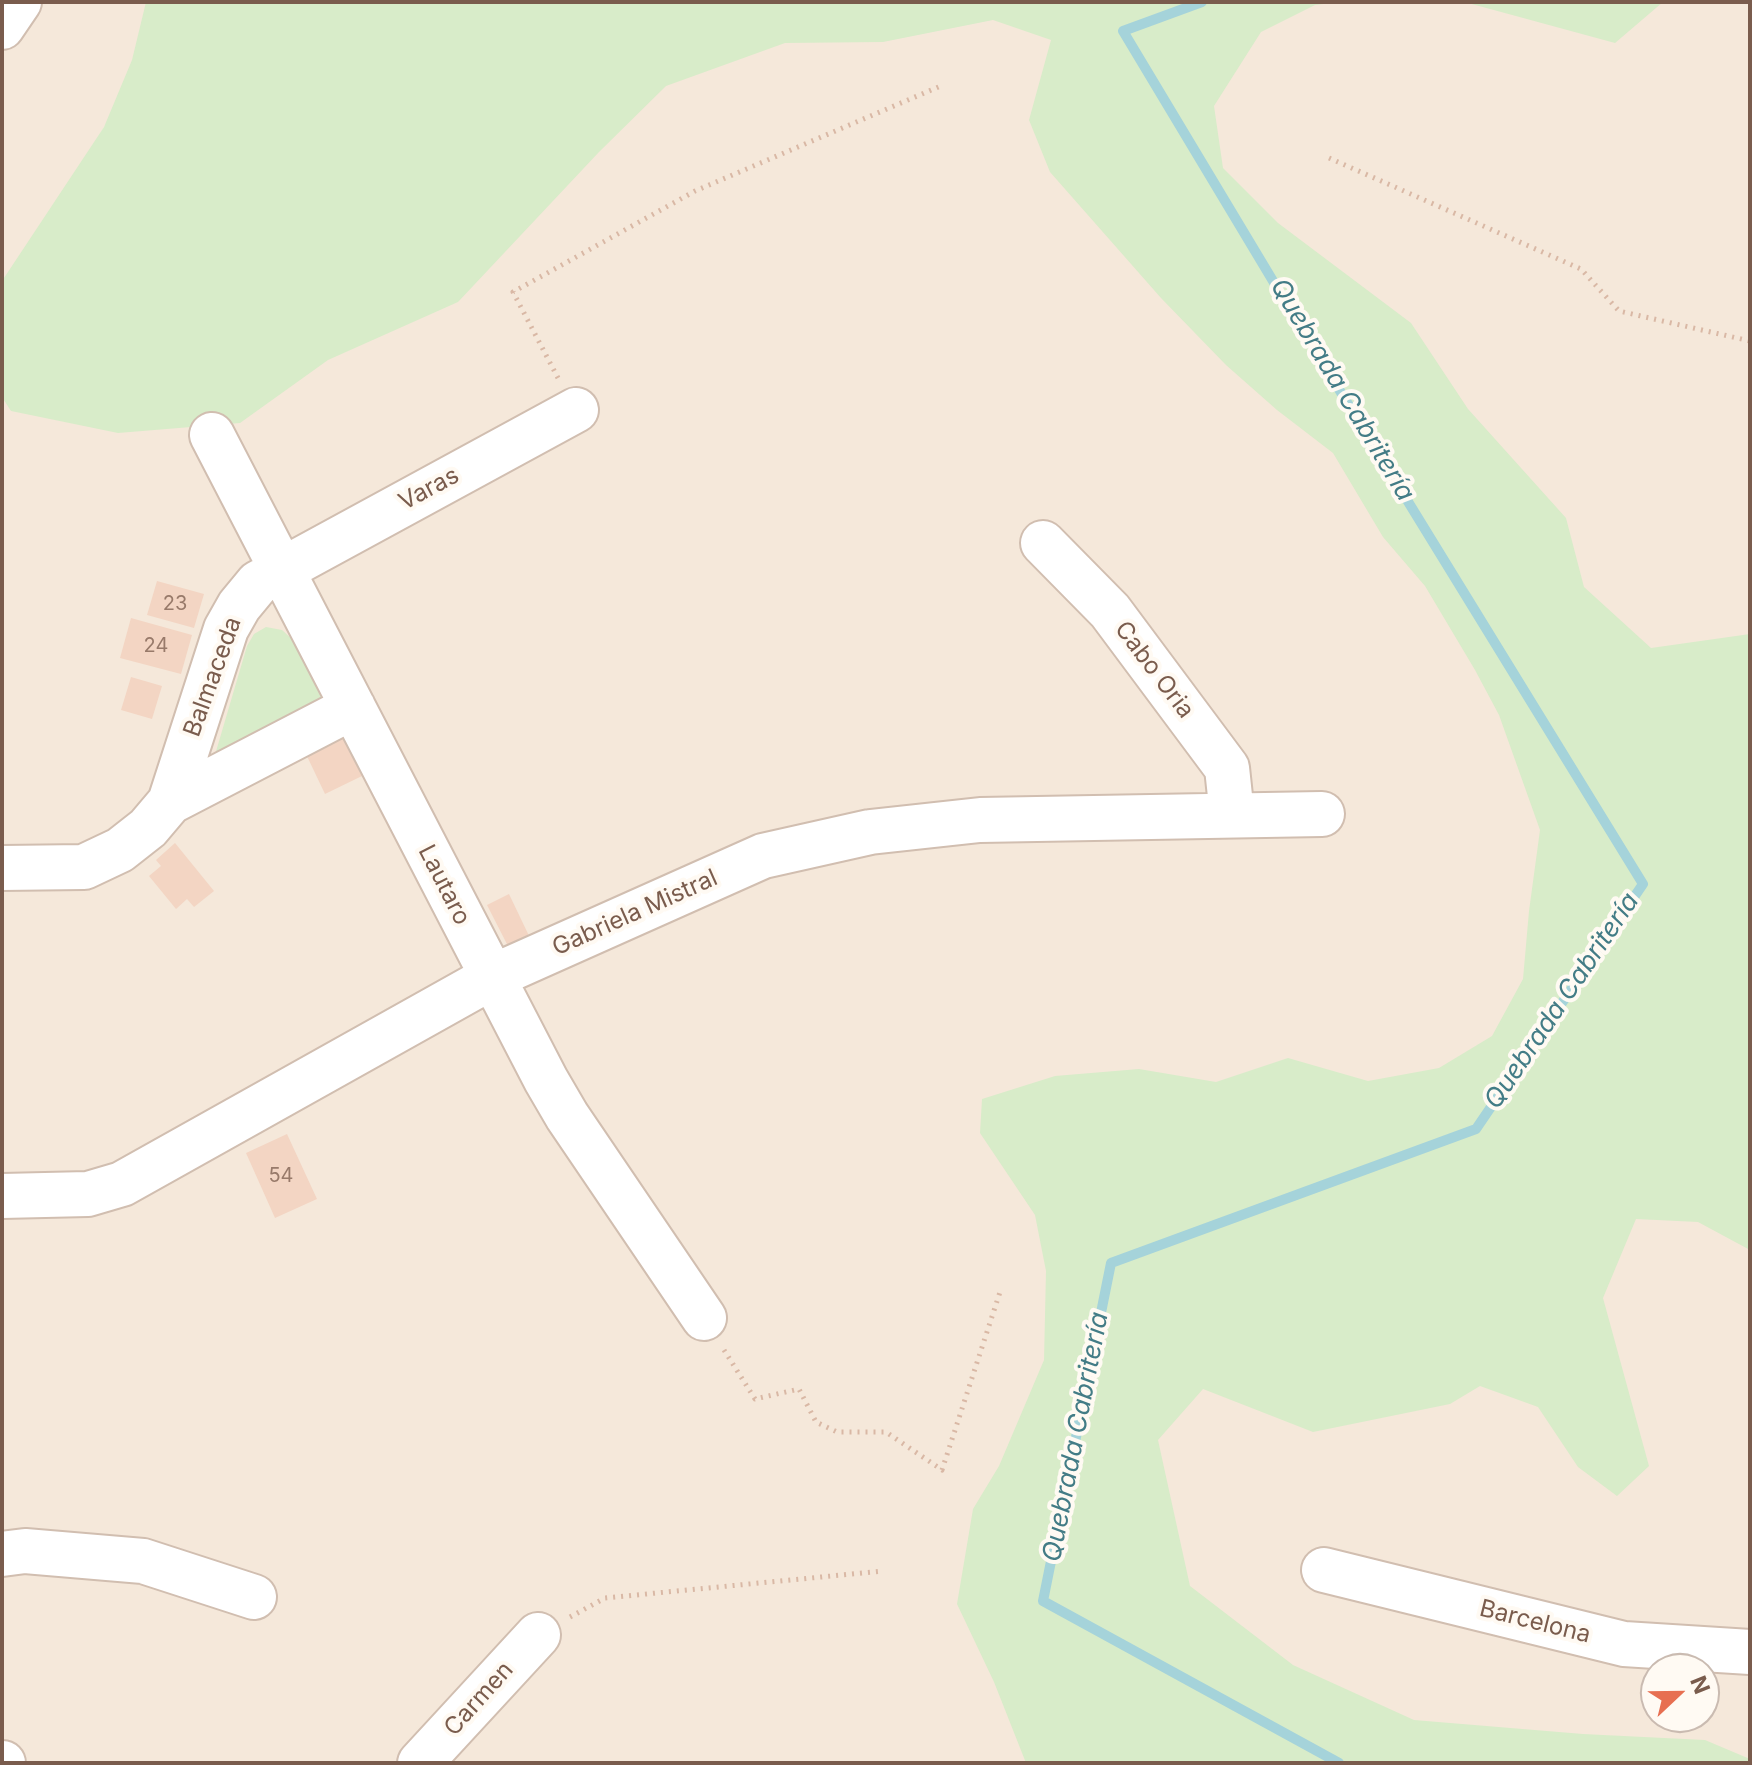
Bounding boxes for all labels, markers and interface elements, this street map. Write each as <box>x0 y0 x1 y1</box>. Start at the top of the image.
water label: Quebrada Cabritería <box>1263 273 1421 507</box>
street label: Varas <box>394 461 464 517</box>
house number: 23 <box>163 592 187 616</box>
street label: Balmaceda <box>178 613 248 741</box>
street label: Cabo Oria <box>1108 616 1200 724</box>
house number: 24 <box>144 634 168 658</box>
street label: Lautaro <box>412 840 476 930</box>
street label: Gabriela Mistral <box>548 864 722 962</box>
water label: Quebrada Cabritería <box>1478 887 1646 1115</box>
house number: 54 <box>268 1164 294 1188</box>
water label: Quebrada Cabritería <box>1036 1309 1116 1565</box>
street label: Barcelona <box>1477 1594 1593 1650</box>
north arrow <box>1640 1653 1720 1733</box>
street label: Carmen <box>438 1656 520 1742</box>
text: N <box>1685 1672 1716 1697</box>

